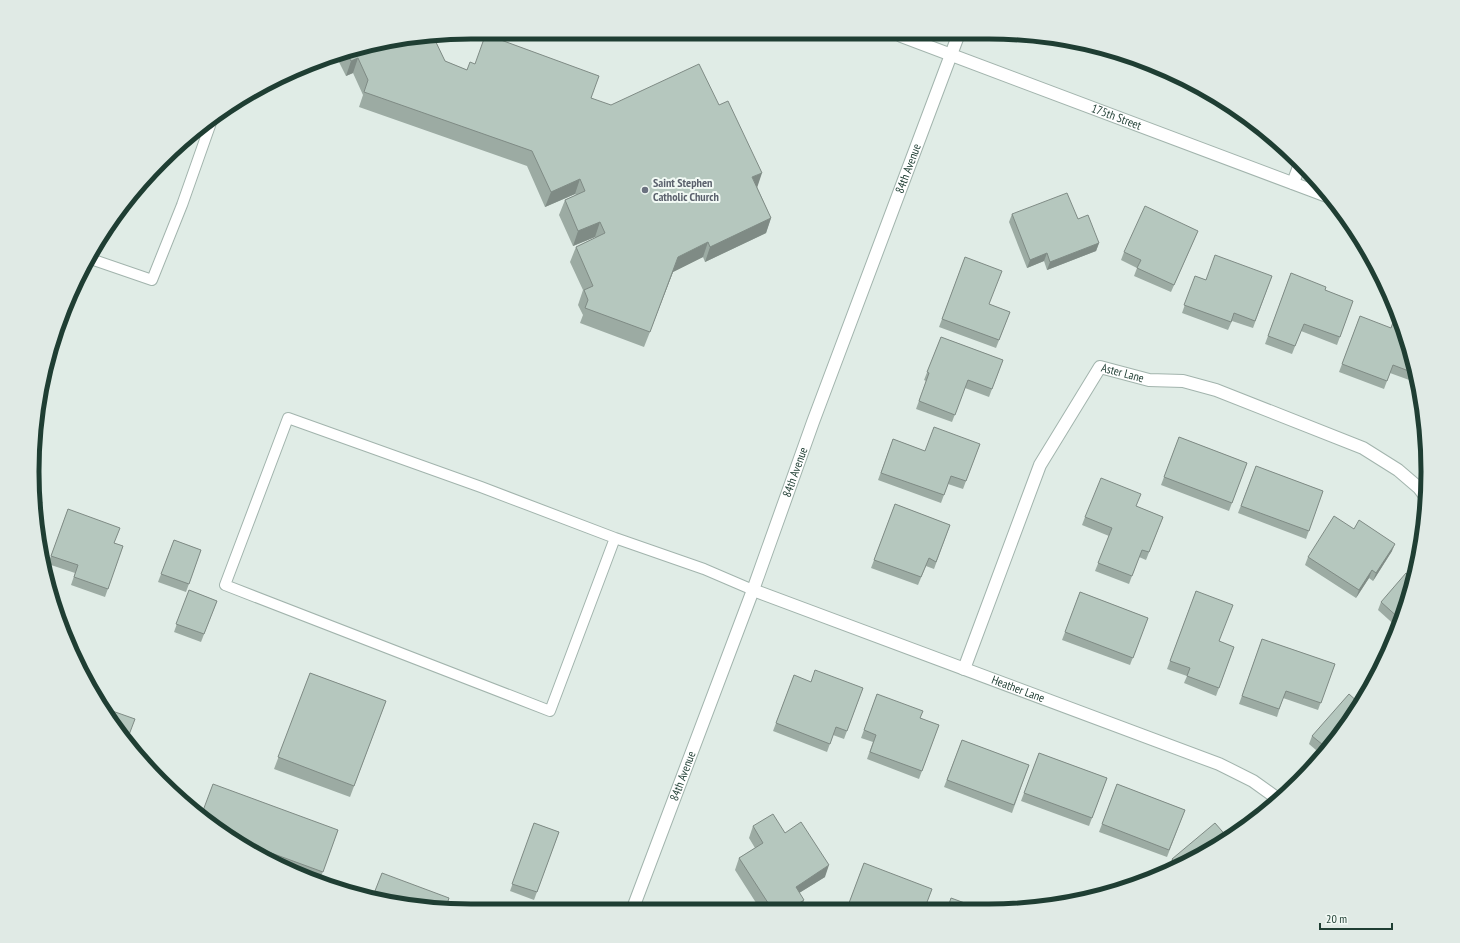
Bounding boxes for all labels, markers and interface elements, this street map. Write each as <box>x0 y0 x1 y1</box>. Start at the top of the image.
street label: 175th Street <box>1089 100 1144 133</box>
street label: 84th Avenue <box>892 141 924 195</box>
place label: Saint Stephen Catholic Church <box>653 175 719 204</box>
marker: Saint Stephen Catholic Church <box>640 185 650 195</box>
street label: Aster Lane <box>1100 360 1146 385</box>
street label: 84th Avenue <box>779 445 810 499</box>
street label: Heather Lane <box>990 672 1047 705</box>
street label: 84th Avenue <box>666 749 699 803</box>
scale bar <box>1320 905 1392 931</box>
text: 20 m <box>1326 911 1347 926</box>

